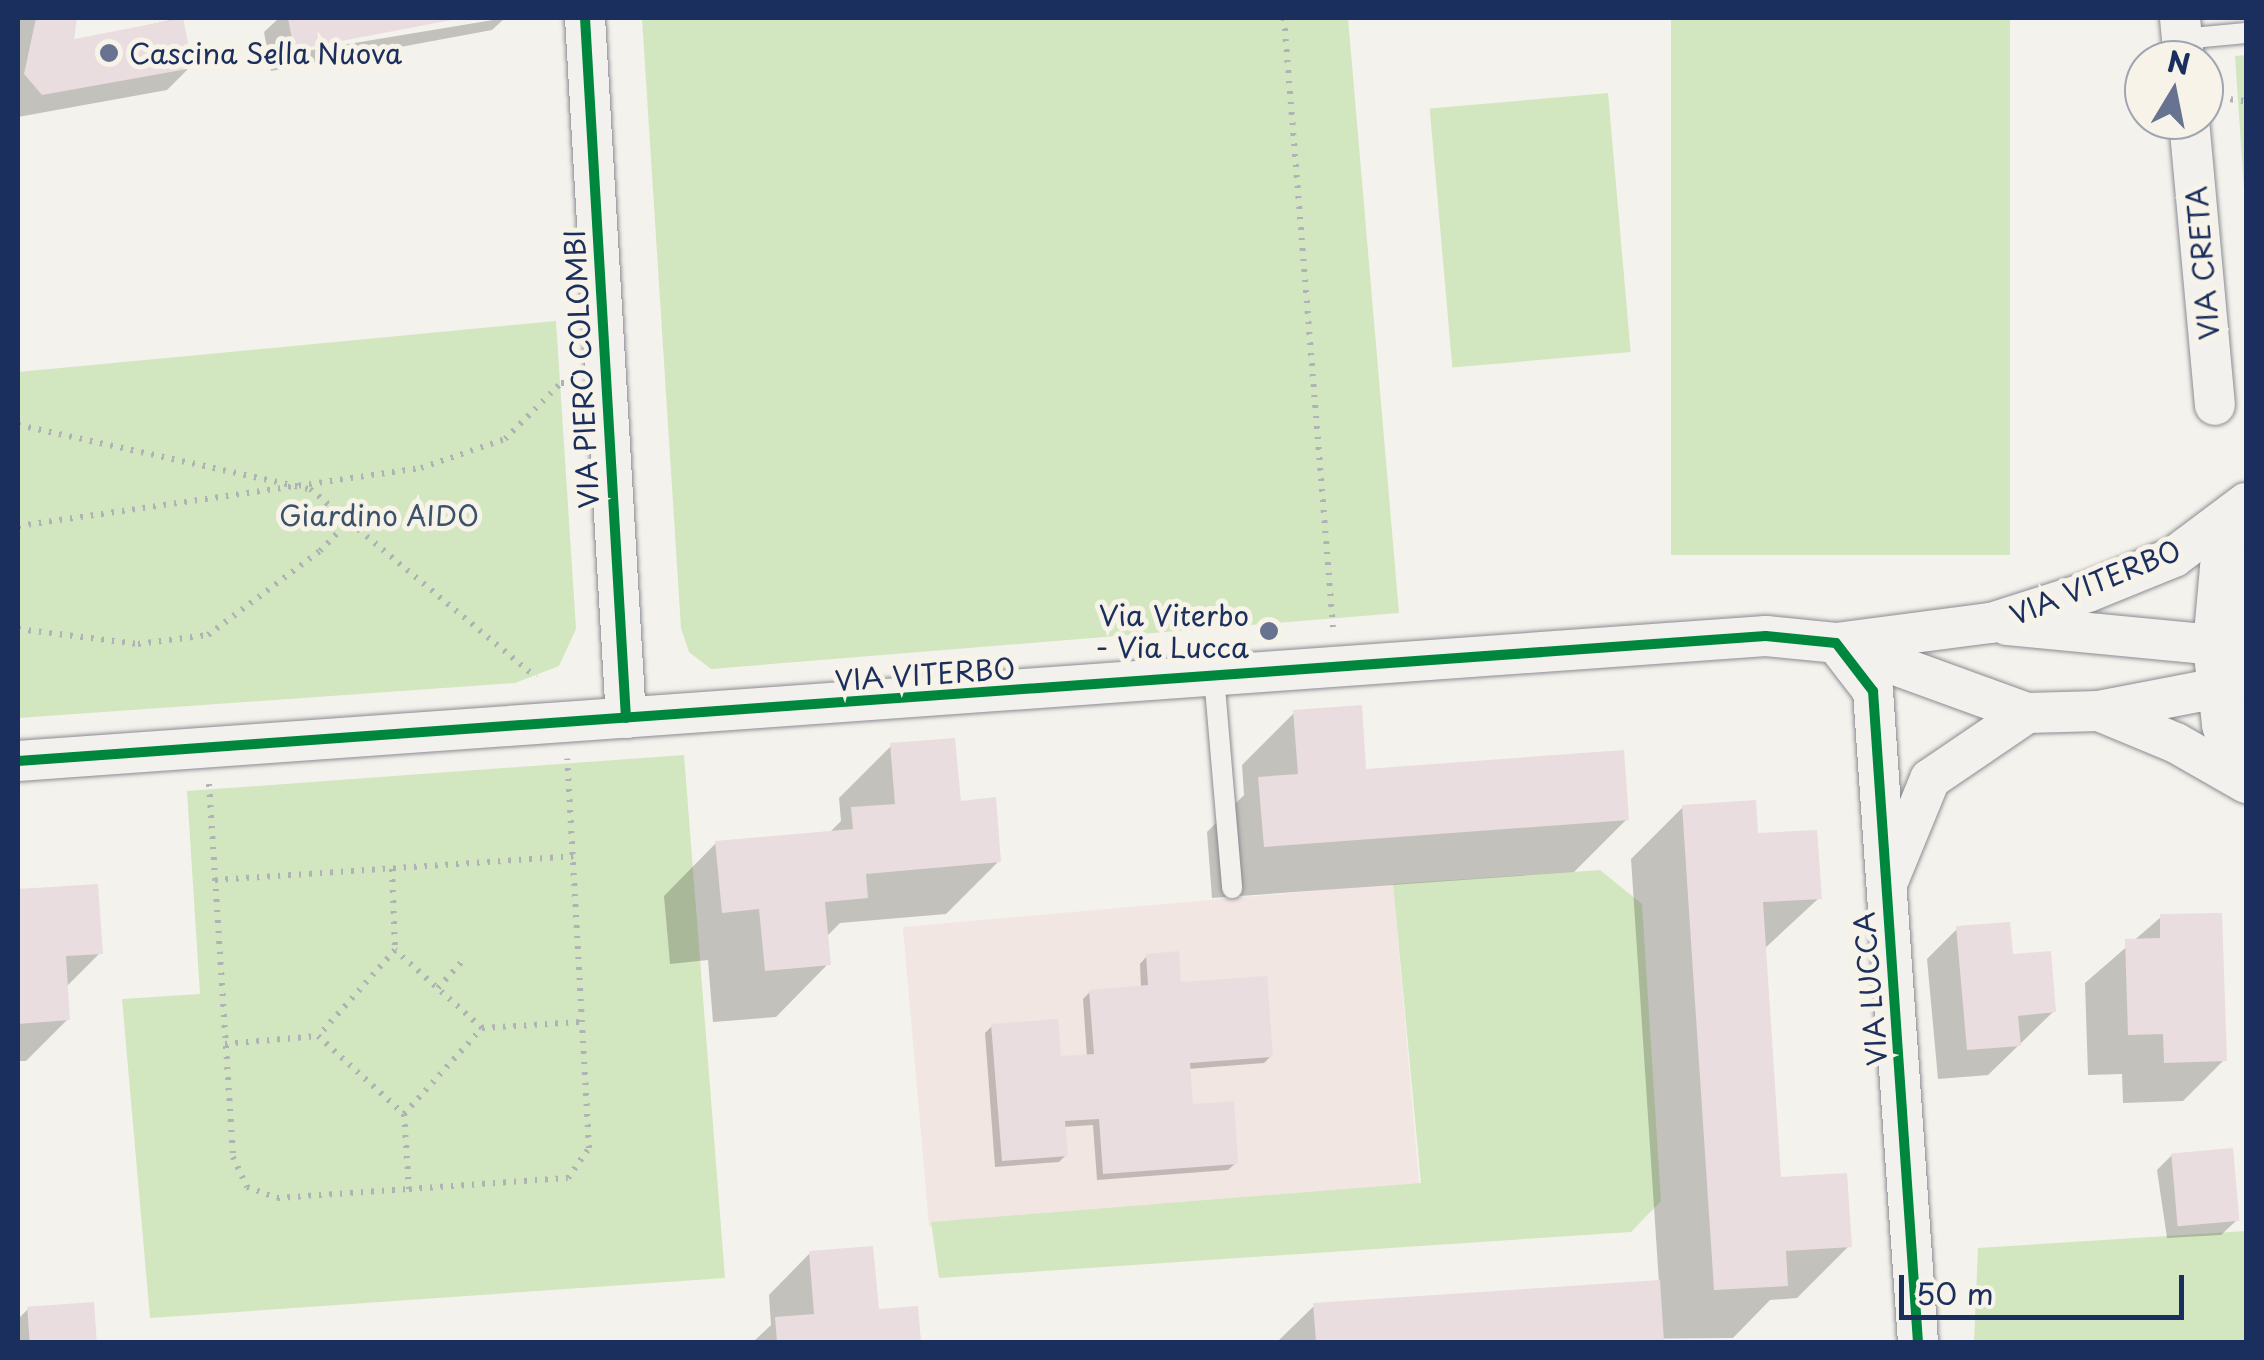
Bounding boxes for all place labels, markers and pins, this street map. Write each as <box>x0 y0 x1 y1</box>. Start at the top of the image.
place label: Cascina Sella Nuova <box>129 36 406 70</box>
marker: Cascina Sella Nuova <box>98 42 120 64</box>
place label: Via Viterbo - Via Lucca <box>1094 598 1249 664</box>
marker: Via Viterbo - Via Lucca <box>1258 620 1280 642</box>

